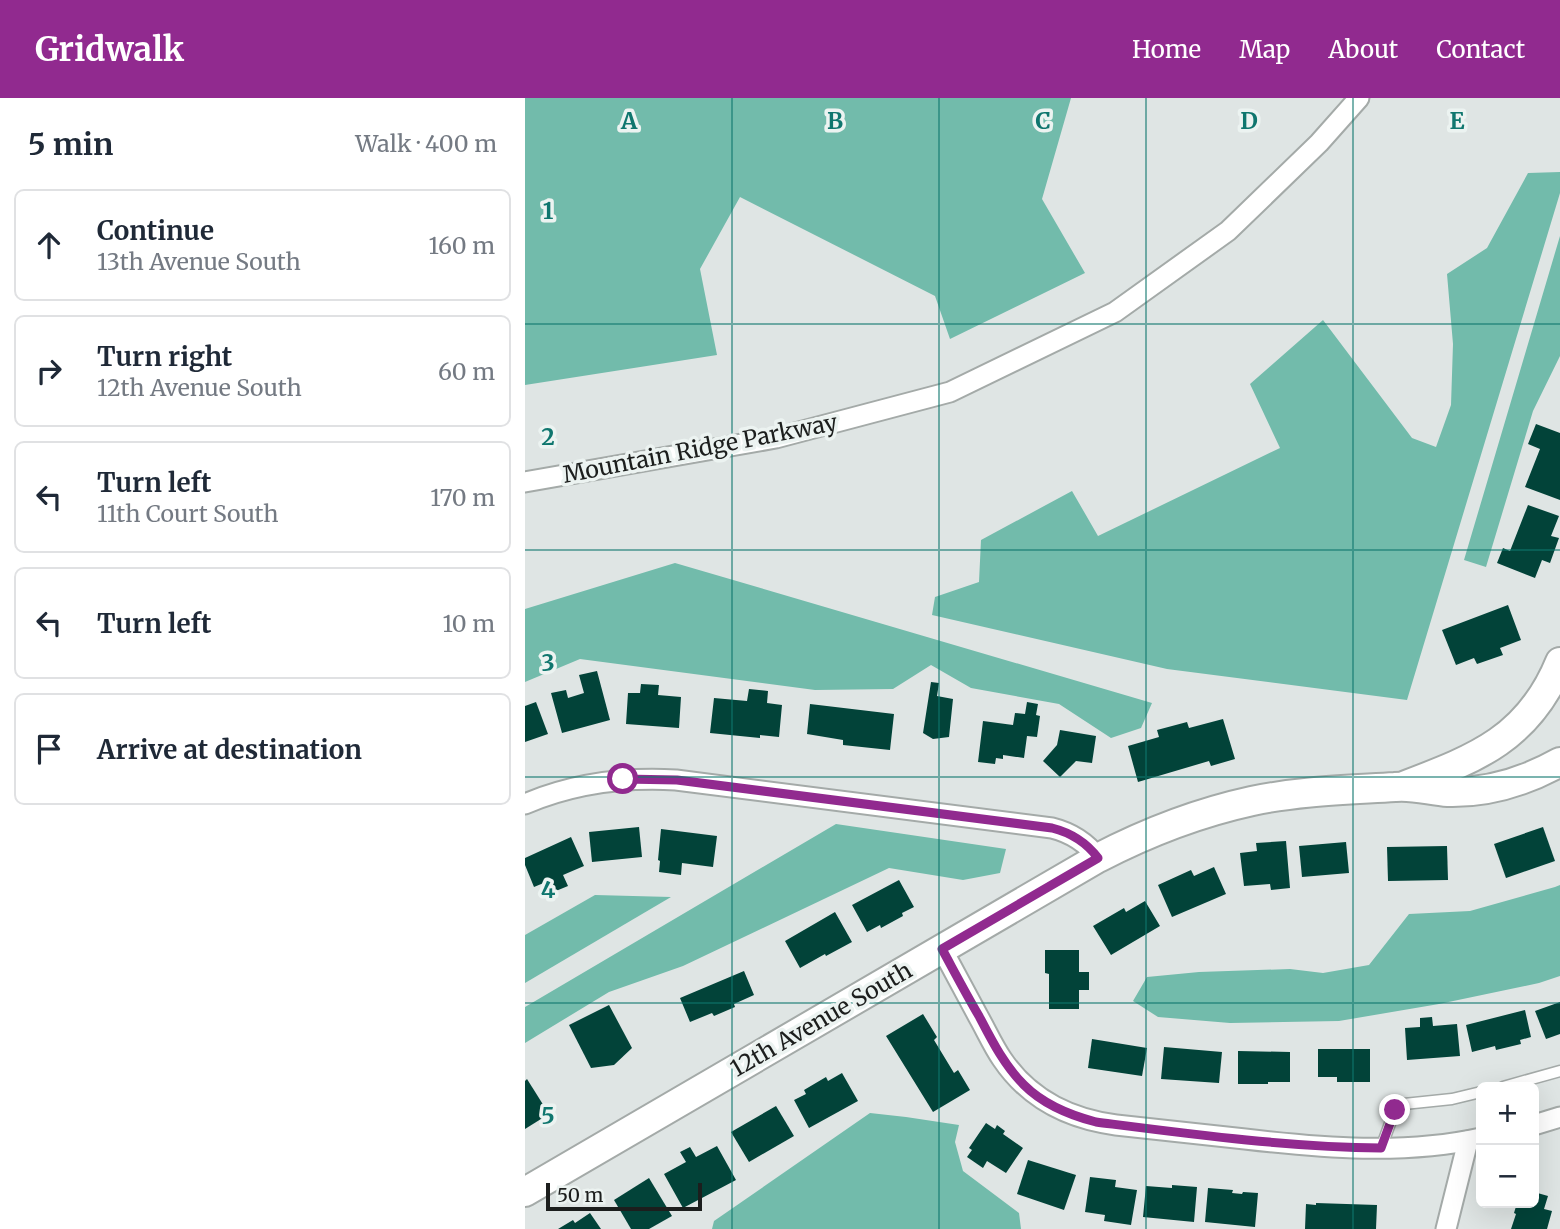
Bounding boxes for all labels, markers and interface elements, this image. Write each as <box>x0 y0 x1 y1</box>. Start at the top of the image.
text: Gridwalk <box>35 29 184 70</box>
text: Home <box>1132 34 1201 65</box>
text: Map <box>1239 34 1290 65</box>
text: About <box>1328 34 1398 65</box>
text: Contact <box>1436 34 1525 65</box>
text: A <box>620 106 638 135</box>
text: B <box>827 106 843 135</box>
text: C <box>1035 106 1051 135</box>
text: D <box>1240 106 1258 135</box>
text: E <box>1449 106 1465 135</box>
text: 5 min <box>28 125 113 163</box>
text: Walk · 400 m <box>355 129 497 158</box>
text: 1 <box>543 196 554 225</box>
text: Continue <box>97 214 214 247</box>
icon: ahead <box>30 226 68 264</box>
text: 160 m <box>429 231 495 260</box>
text: 13th Avenue South <box>97 247 301 276</box>
text: Turn right <box>97 340 232 373</box>
icon: right <box>30 352 68 390</box>
text: 60 m <box>438 357 495 386</box>
text: 12th Avenue South <box>97 373 302 402</box>
street label: Mountain Ridge Parkway <box>560 407 840 489</box>
text: 2 <box>541 422 555 451</box>
text: Turn left <box>97 466 211 499</box>
icon: left <box>30 478 68 516</box>
text: 170 m <box>430 483 495 512</box>
text: 11th Court South <box>97 499 279 528</box>
icon: left <box>30 604 68 642</box>
text: Turn left <box>97 607 211 640</box>
text: 10 m <box>442 609 495 638</box>
text: 3 <box>541 648 555 677</box>
icon: arrive <box>30 730 68 768</box>
text: Arrive at destination <box>97 733 362 766</box>
route start <box>607 763 638 794</box>
text: 4 <box>541 875 556 904</box>
street label: 12th Avenue South <box>725 955 917 1083</box>
map controls <box>1476 1082 1539 1208</box>
button: + <box>1476 1082 1539 1145</box>
route end <box>1379 1094 1410 1125</box>
text: 5 <box>541 1101 555 1130</box>
button: − <box>1476 1145 1539 1208</box>
scale bar <box>546 1180 702 1212</box>
text: 50 m <box>557 1183 603 1207</box>

